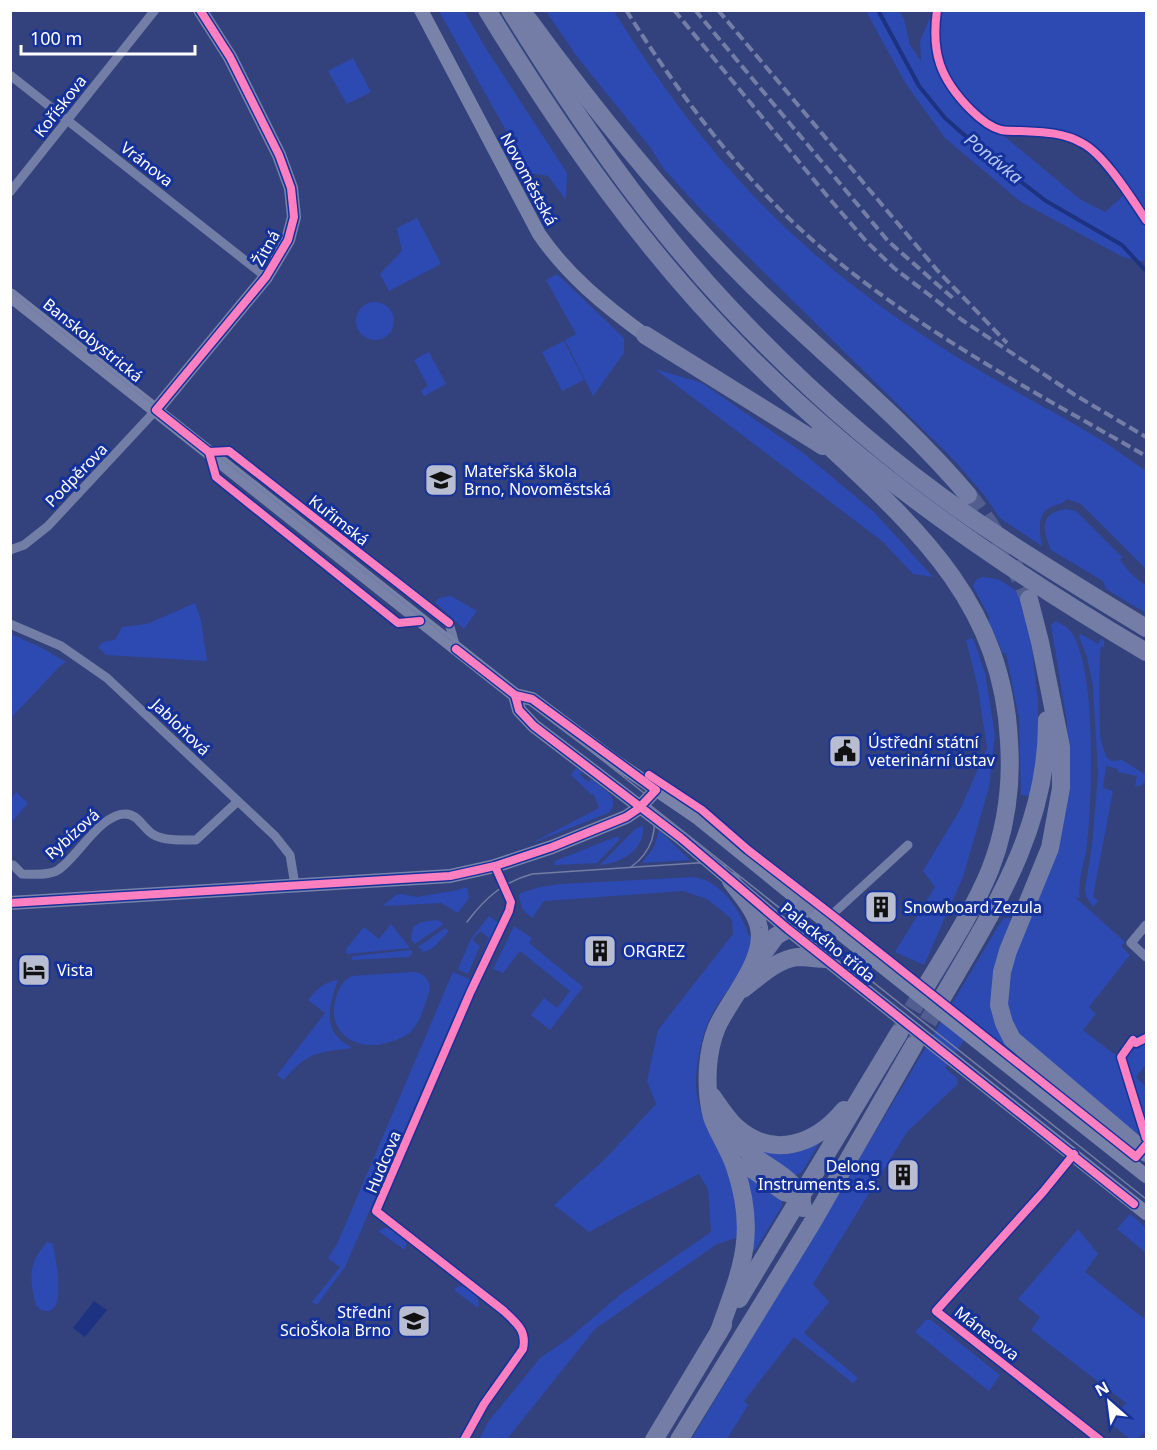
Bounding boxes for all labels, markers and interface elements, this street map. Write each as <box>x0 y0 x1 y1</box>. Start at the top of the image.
scale bar <box>21 18 195 56</box>
text: 100 m <box>30 26 82 50</box>
street label: Kořískova <box>29 70 91 142</box>
water label: Ponávka <box>960 127 1028 189</box>
street label: Novoměstská <box>495 129 563 229</box>
street label: Vránova <box>116 137 178 191</box>
street label: Žitná <box>247 226 285 270</box>
street label: Banskobystrická <box>39 293 147 387</box>
street label: Podpěrova <box>40 438 112 512</box>
place label: Mateřská škola Brno, Novoměstská <box>464 460 611 500</box>
school or university icon: Mateřská škola Brno, Novoměstská <box>423 462 459 498</box>
street label: Kuřimská <box>304 490 374 550</box>
street label: Jabloňová <box>146 692 215 760</box>
place label: Ústřední státní veterinární ústav <box>868 731 996 771</box>
public building icon: Ústřední státní veterinární ústav <box>827 733 863 769</box>
street label: Rybízová <box>40 804 104 864</box>
building icon: Snowboard Zezula <box>863 889 899 925</box>
place label: Snowboard Zezula <box>904 896 1042 918</box>
street label: Palackého třída <box>776 897 880 987</box>
building icon: ORGREZ <box>582 933 618 969</box>
place label: ORGREZ <box>623 940 685 962</box>
hotel icon: Vista <box>16 952 52 988</box>
place label: Vista <box>57 959 93 981</box>
street label: Hudcova <box>360 1127 406 1197</box>
place label: Delong Instruments a.s. <box>758 1155 880 1195</box>
building icon: Delong Instruments a.s. <box>885 1157 921 1193</box>
place label: Střední ScioŠkola Brno <box>280 1301 392 1341</box>
street label: Mánesova <box>950 1301 1024 1365</box>
school or university icon: Střední ScioŠkola Brno <box>396 1303 432 1339</box>
north arrow <box>1079 1372 1139 1432</box>
text: N <box>1091 1376 1113 1402</box>

